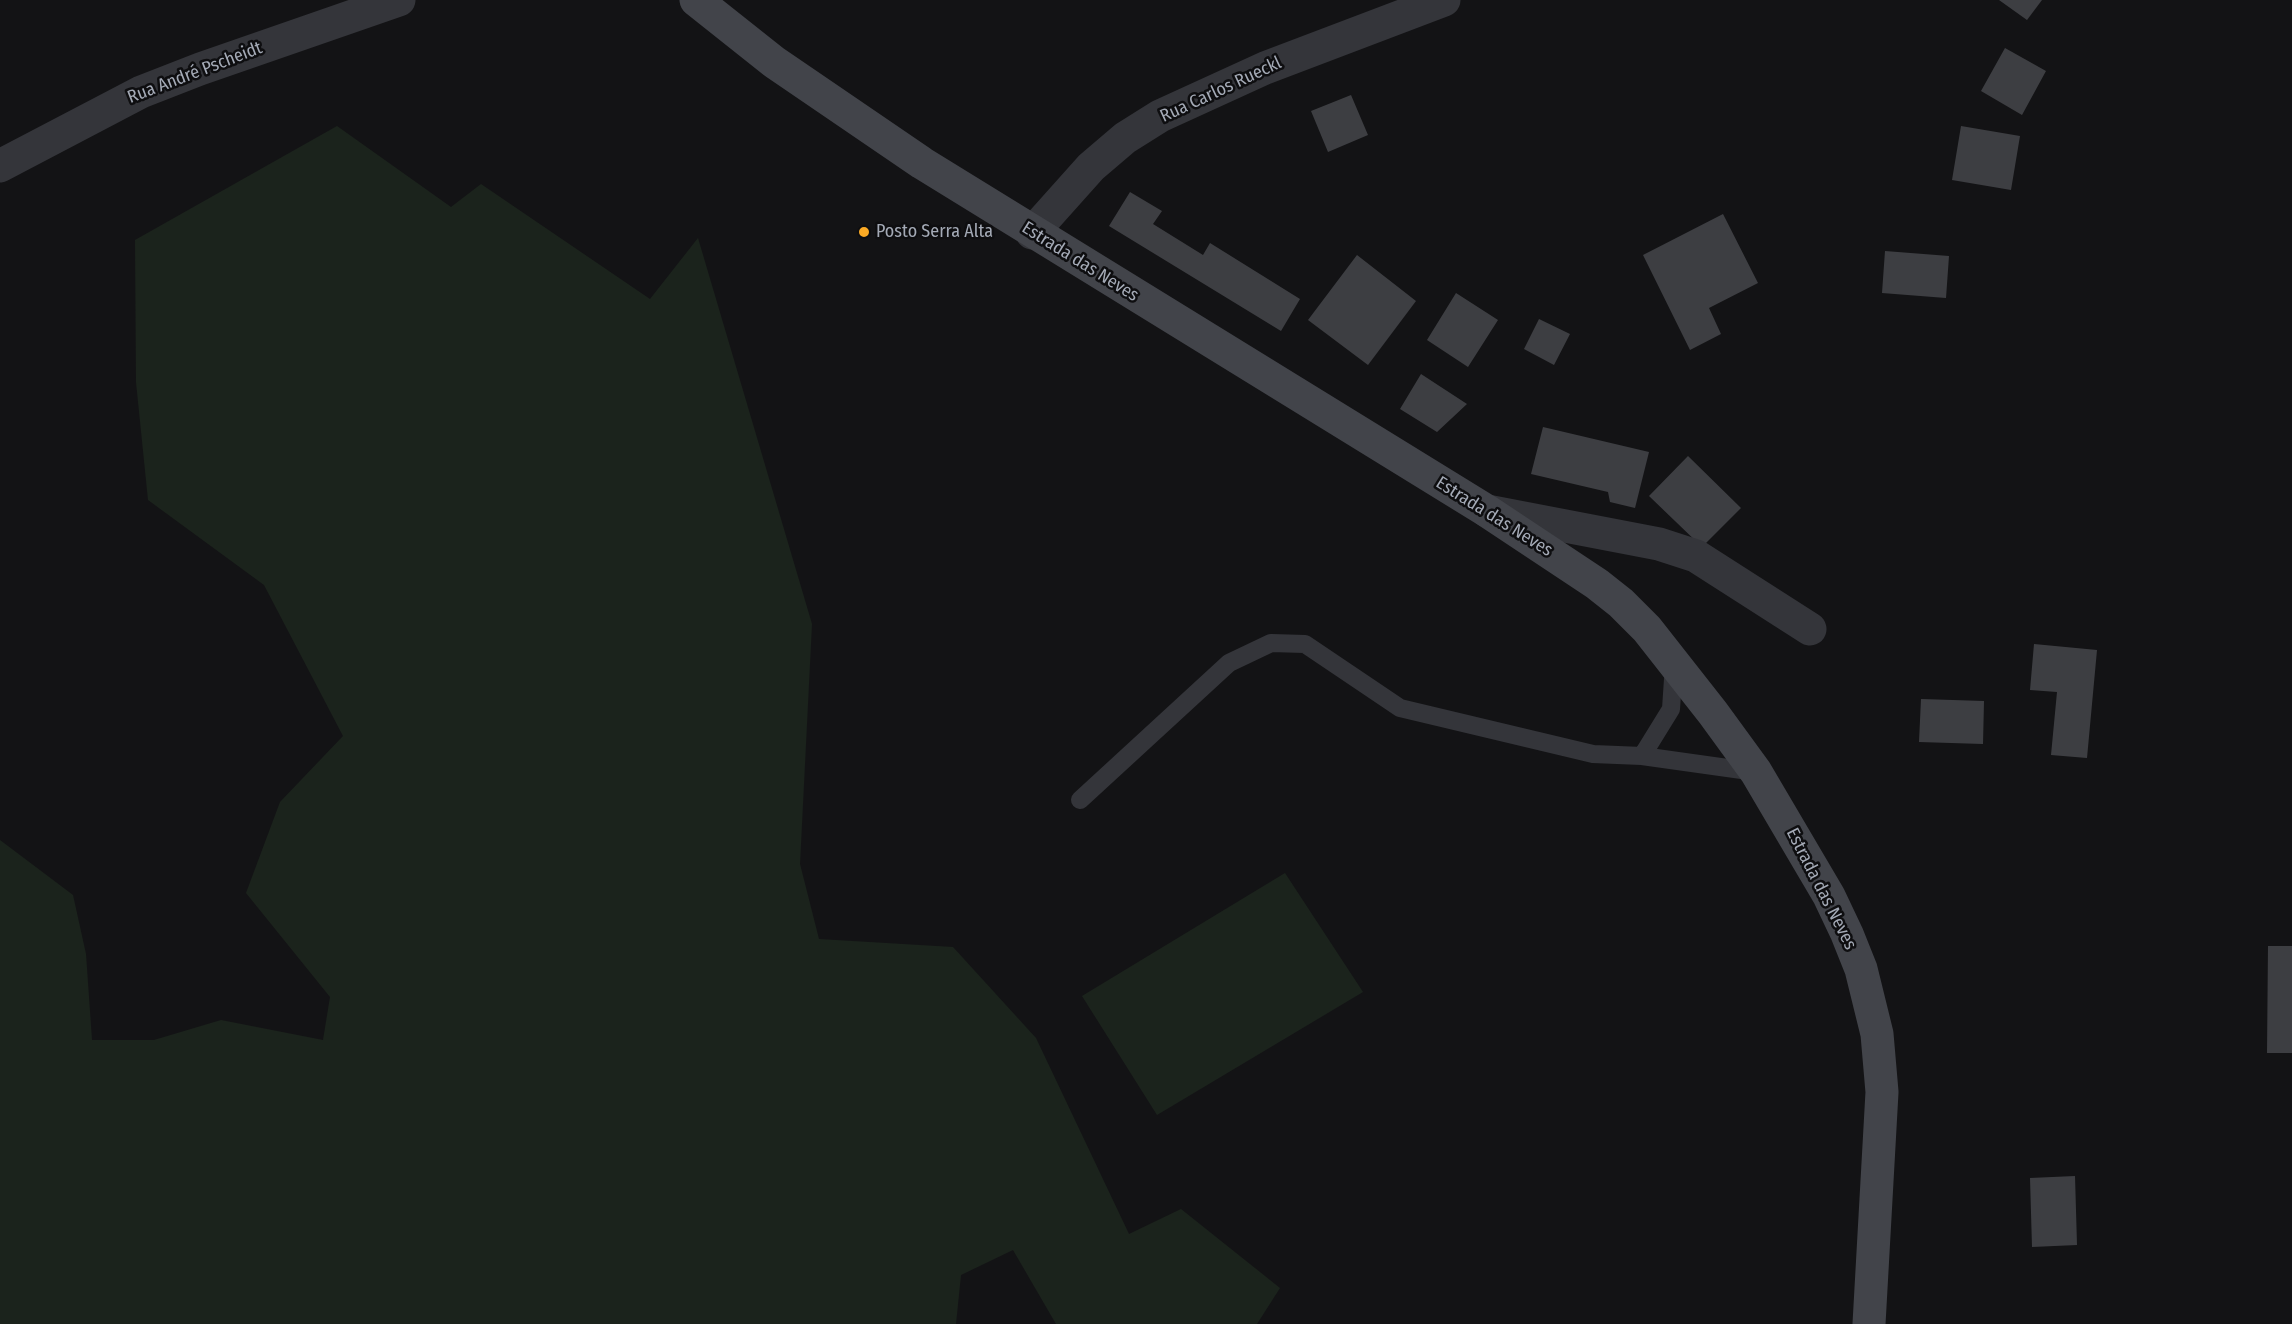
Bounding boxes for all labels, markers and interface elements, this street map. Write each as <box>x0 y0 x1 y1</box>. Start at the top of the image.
street label: Rua André Pscheidt <box>125 37 265 109</box>
street label: Rua Carlos Rueckl <box>1157 52 1285 128</box>
street label: Estrada das Neves <box>1018 217 1142 307</box>
place label: Posto Serra Alta <box>876 221 993 243</box>
marker: Posto Serra Alta <box>857 225 871 239</box>
street label: Estrada das Neves <box>1432 472 1556 562</box>
street label: Estrada das Neves <box>1781 825 1861 953</box>

